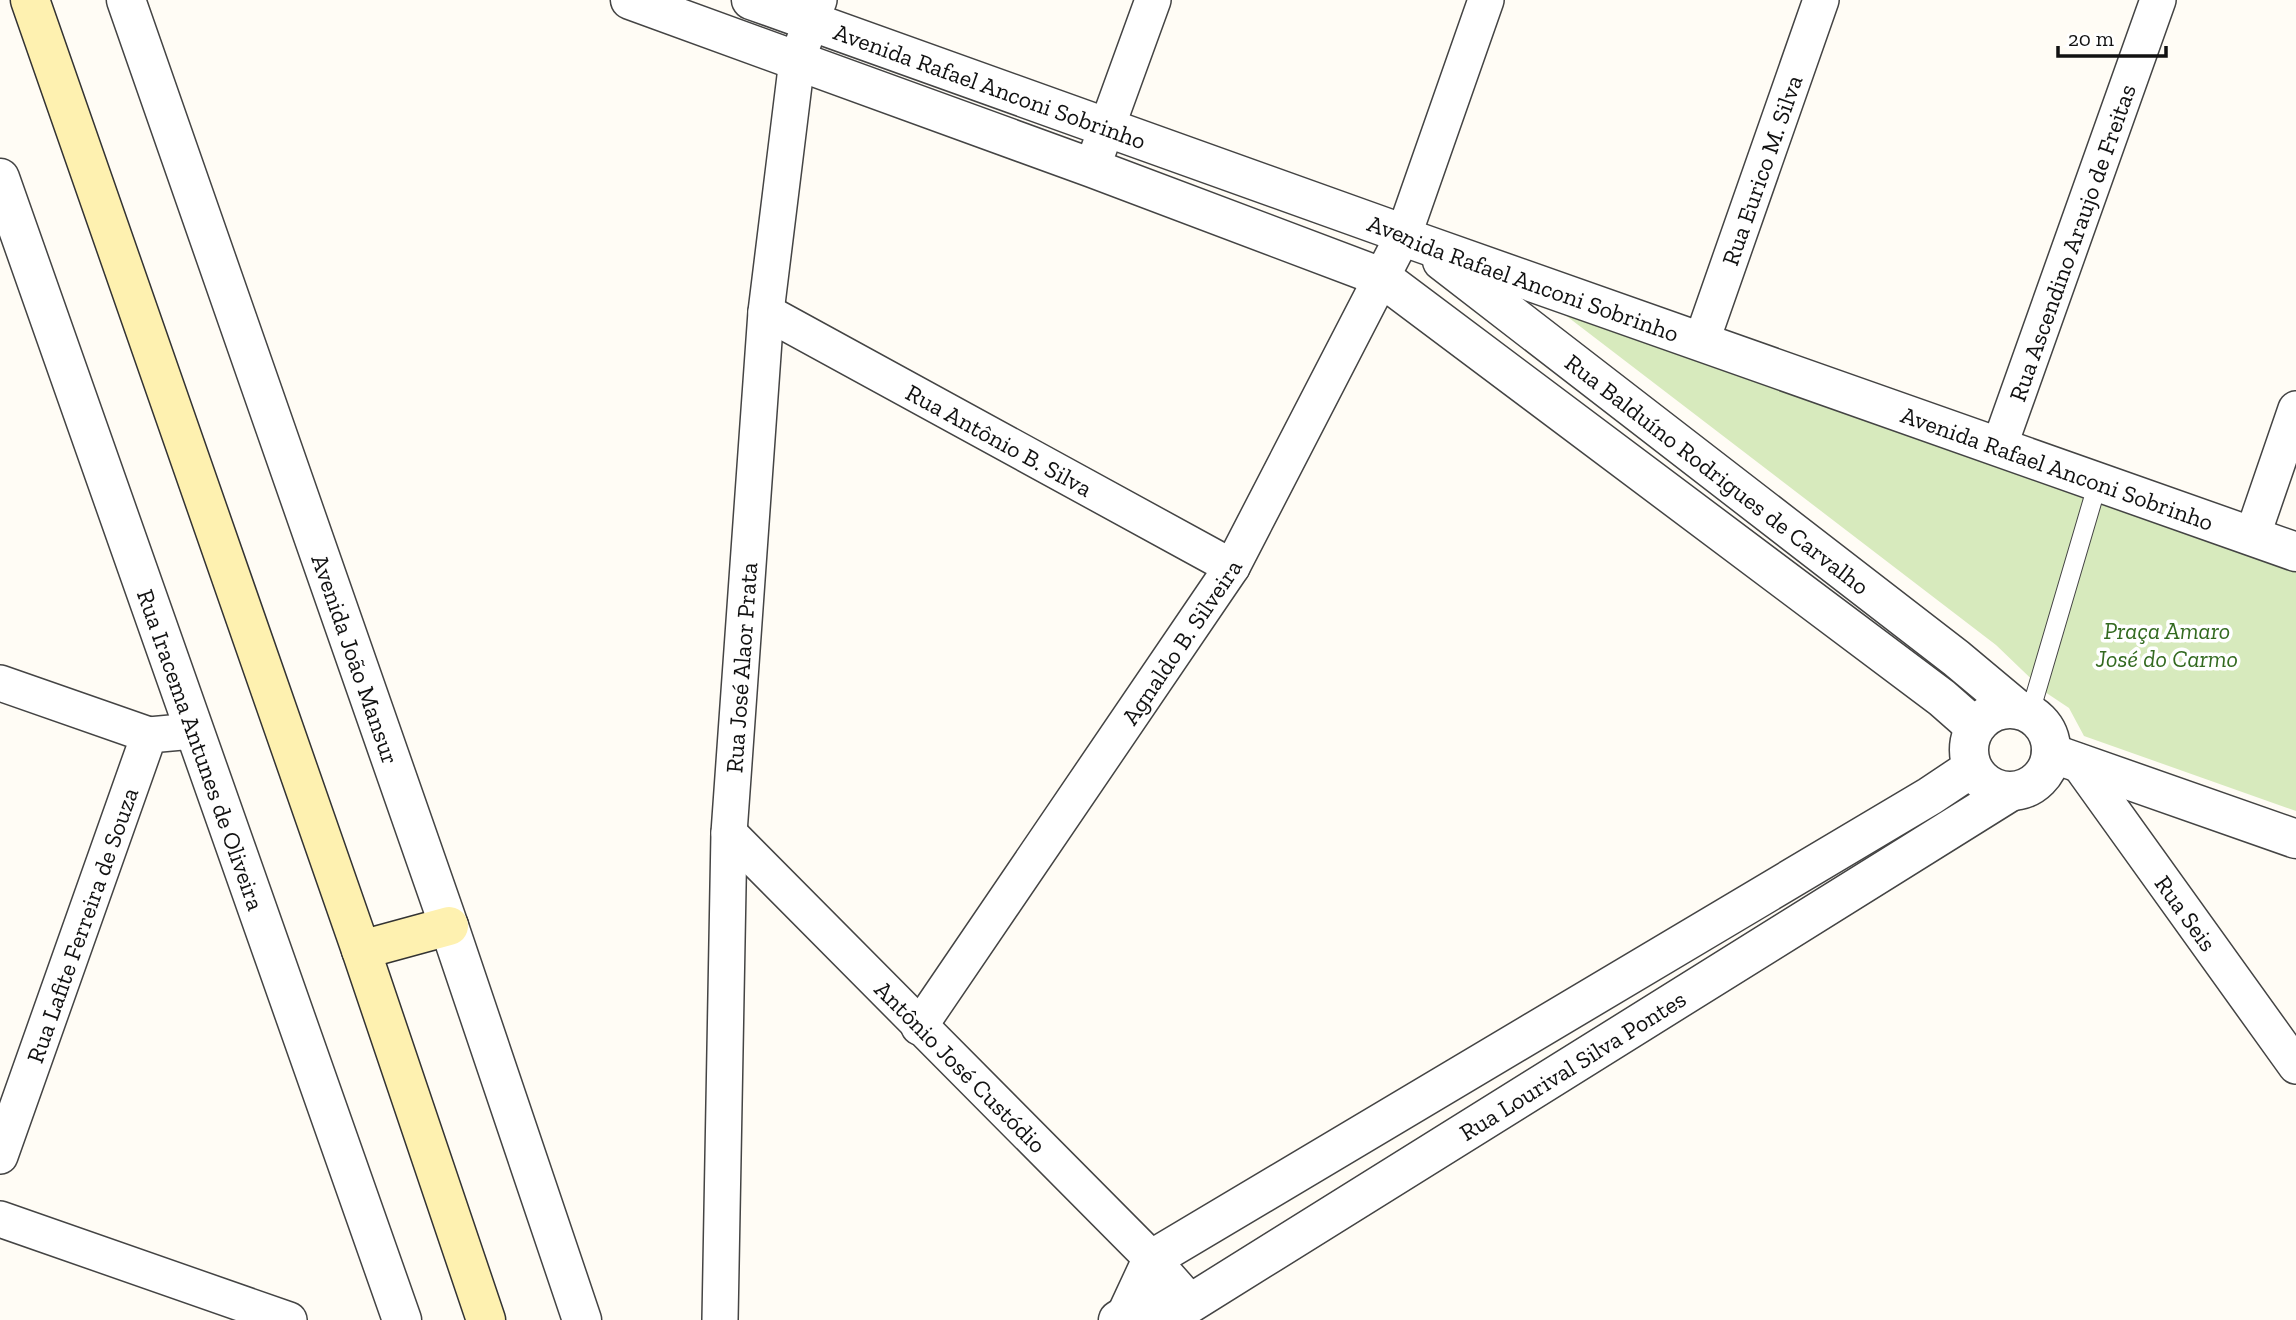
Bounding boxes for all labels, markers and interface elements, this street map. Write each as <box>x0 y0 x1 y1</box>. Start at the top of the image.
scale bar <box>2058 14 2166 58</box>
street label: Avenida Rafael Anconi Sobrinho <box>830 16 1150 155</box>
text: 20 m <box>2068 26 2114 51</box>
street label: Rua Eurico M. Silva <box>1715 71 1808 269</box>
street label: Rua Ascendino Araujo de Freitas <box>2002 80 2141 405</box>
street label: Avenida Rafael Anconi Sobrinho <box>1364 208 1683 348</box>
street label: Rua Balduíno Rodrigues de Carvalho <box>1560 347 1875 600</box>
street label: Rua Antônio B. Silva <box>901 377 1098 502</box>
street label: Avenida Rafael Anconi Sobrinho <box>1897 399 2218 536</box>
street label: Avenida João Mansur <box>306 550 406 768</box>
street label: Agnaldo B. Silveira <box>1115 554 1248 730</box>
street label: Rua José Alaor Prata <box>719 561 763 774</box>
street label: Rua Iracema Antunes de Oliveira <box>131 585 271 914</box>
park label: Praça Amaro José do Carmo <box>2095 616 2238 673</box>
street label: Rua Lafite Ferreira de Souza <box>20 783 144 1067</box>
street label: Rua Seis <box>2149 869 2223 957</box>
street label: Antônio José Custódio <box>869 974 1053 1159</box>
street label: Rua Lourival Silva Pontes <box>1454 984 1691 1147</box>

